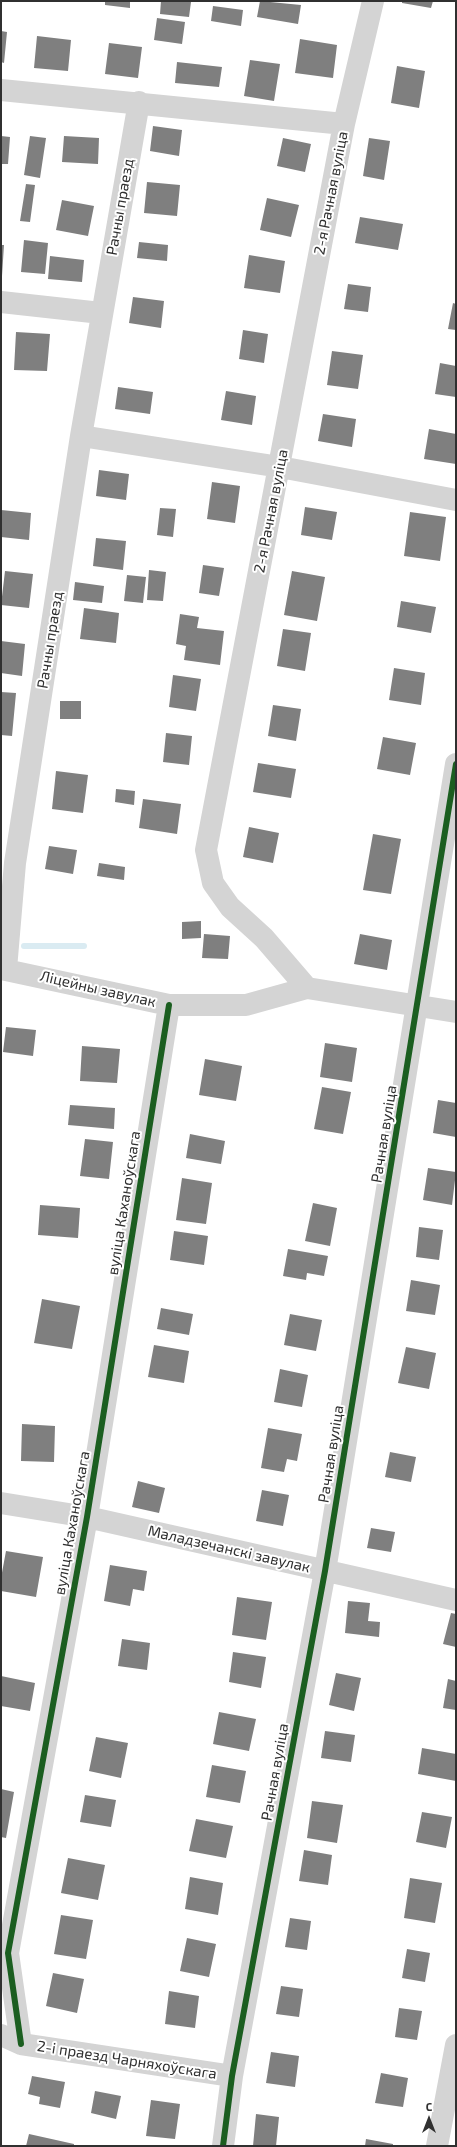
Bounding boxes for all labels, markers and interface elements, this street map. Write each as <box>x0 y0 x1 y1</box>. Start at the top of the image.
street label: 2-я Рачная вуліца <box>310 130 352 256</box>
street label: Рачны праезд <box>103 157 137 257</box>
street label: 2-я Рачная вуліца <box>250 448 292 574</box>
street label: Рачны праезд <box>33 590 67 690</box>
street label: Ліцейны завулак <box>38 967 158 1011</box>
street label: Рачная вуліца <box>367 1084 401 1184</box>
street label: вуліца Каханоўскага <box>104 1130 144 1276</box>
street label: Рачная вуліца <box>314 1404 348 1504</box>
street label: вуліца Каханоўскага <box>50 1450 94 1596</box>
street label: Маладзечанскі завулак <box>146 1522 312 1576</box>
street label: Рачная вуліца <box>258 1722 292 1822</box>
street label: 2-і праезд Чарняхоўскага <box>36 2037 218 2083</box>
north arrow <box>409 2099 449 2139</box>
text: С <box>426 2100 432 2113</box>

